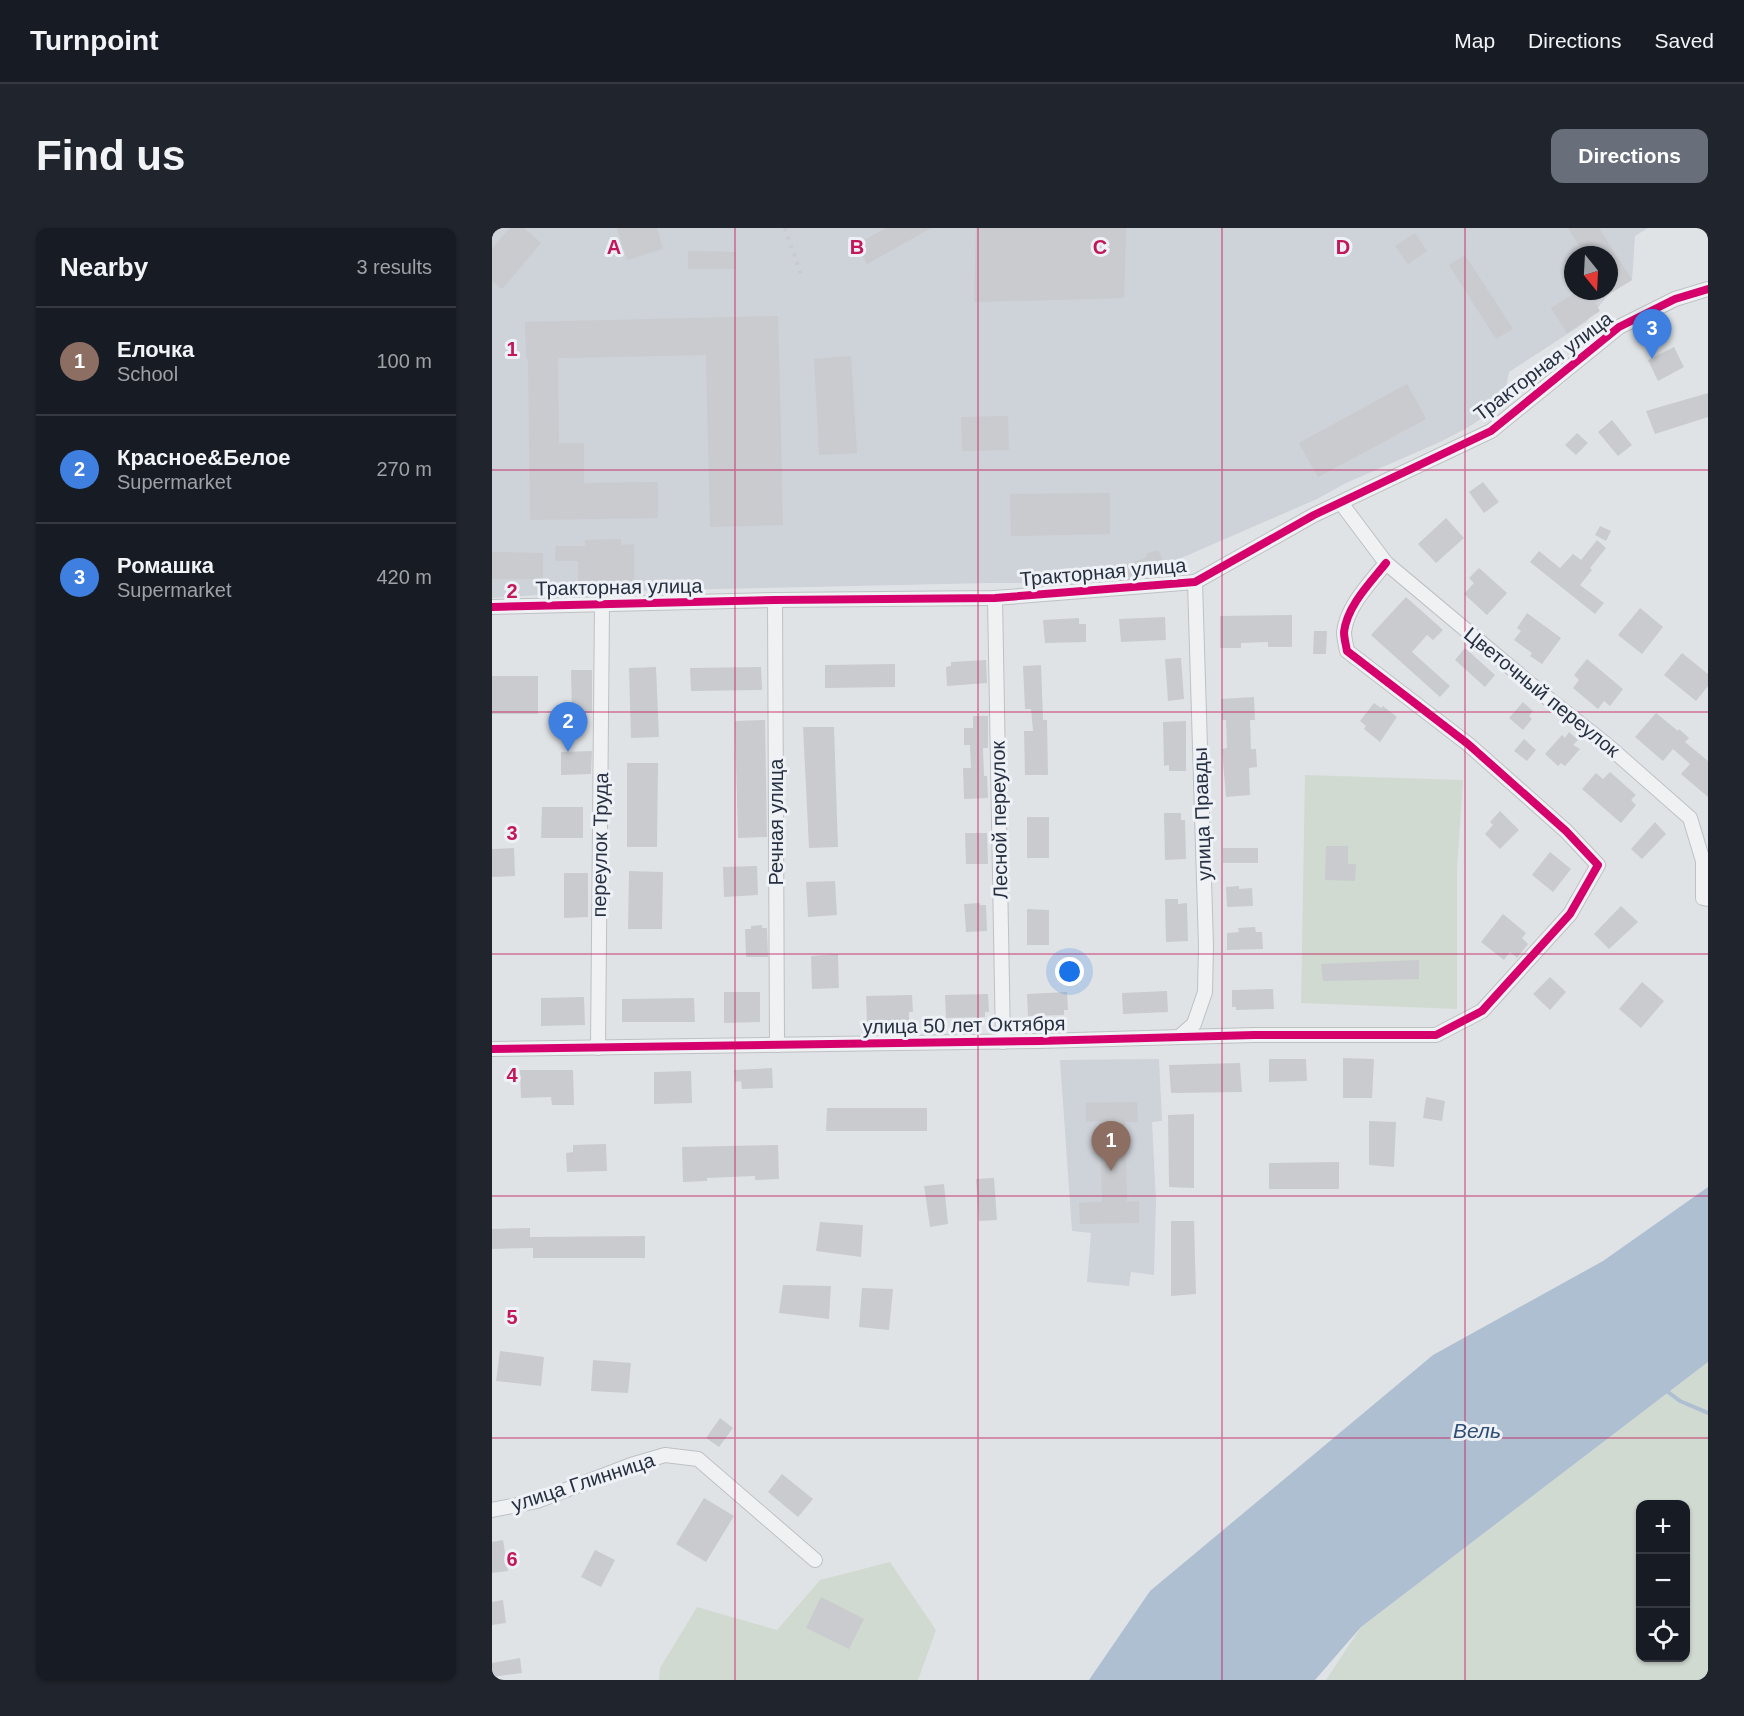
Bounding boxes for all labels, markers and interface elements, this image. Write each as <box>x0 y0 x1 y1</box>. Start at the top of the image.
text: Turnpoint <box>30 25 159 56</box>
text: Map <box>1454 29 1495 52</box>
text: Directions <box>1528 29 1621 52</box>
text: Saved <box>1654 29 1714 52</box>
button: Directions <box>1551 129 1708 183</box>
text: Find us <box>36 132 185 179</box>
text: A <box>607 236 621 258</box>
text: B <box>850 236 864 258</box>
text: C <box>1093 236 1107 258</box>
text: D <box>1336 236 1350 258</box>
north arrow <box>1564 246 1618 300</box>
text: Nearby <box>60 252 148 282</box>
text: 3 results <box>356 256 432 278</box>
street label: Тракторная улица <box>1470 306 1617 425</box>
pin: 3 <box>1632 310 1672 359</box>
text: Елочка <box>117 337 194 362</box>
text: 1 <box>506 338 518 360</box>
text: 1 <box>74 350 85 372</box>
text: 100 m <box>376 350 432 372</box>
text: School <box>117 363 178 385</box>
text: Красное&Белое <box>117 445 291 470</box>
text: 2 <box>74 458 85 480</box>
text: 270 m <box>376 458 432 480</box>
text: Supermarket <box>117 471 232 493</box>
text: Ромашка <box>117 553 214 578</box>
street label: Тракторная улица <box>1019 554 1188 590</box>
text: 3 <box>74 566 85 588</box>
text: 420 m <box>376 566 432 588</box>
street label: Тракторная улица <box>535 575 704 599</box>
text: Supermarket <box>117 579 232 601</box>
text: 2 <box>506 580 518 602</box>
street label: Цветочный переулок <box>1460 623 1624 761</box>
pin: 2 <box>548 702 588 752</box>
street label: Лесной переулок <box>987 740 1011 899</box>
street label: улица Правды <box>1189 747 1215 881</box>
street label: Речная улица <box>765 758 787 885</box>
street label: переулок Труда <box>588 771 612 918</box>
text: 3 <box>506 822 518 844</box>
your location <box>1055 957 1084 986</box>
street label: улица 50 лет Октября <box>862 1012 1066 1038</box>
text: 4 <box>506 1064 518 1086</box>
pin: 1 <box>1092 1122 1130 1171</box>
text: 5 <box>506 1306 518 1328</box>
water label: Вель <box>1453 1419 1501 1442</box>
street label: улица Глинница <box>509 1448 658 1515</box>
map controls <box>1636 1500 1690 1662</box>
button: + <box>1636 1500 1690 1554</box>
text: 6 <box>506 1548 518 1570</box>
button: − <box>1636 1554 1690 1608</box>
button: locate <box>1636 1608 1690 1662</box>

